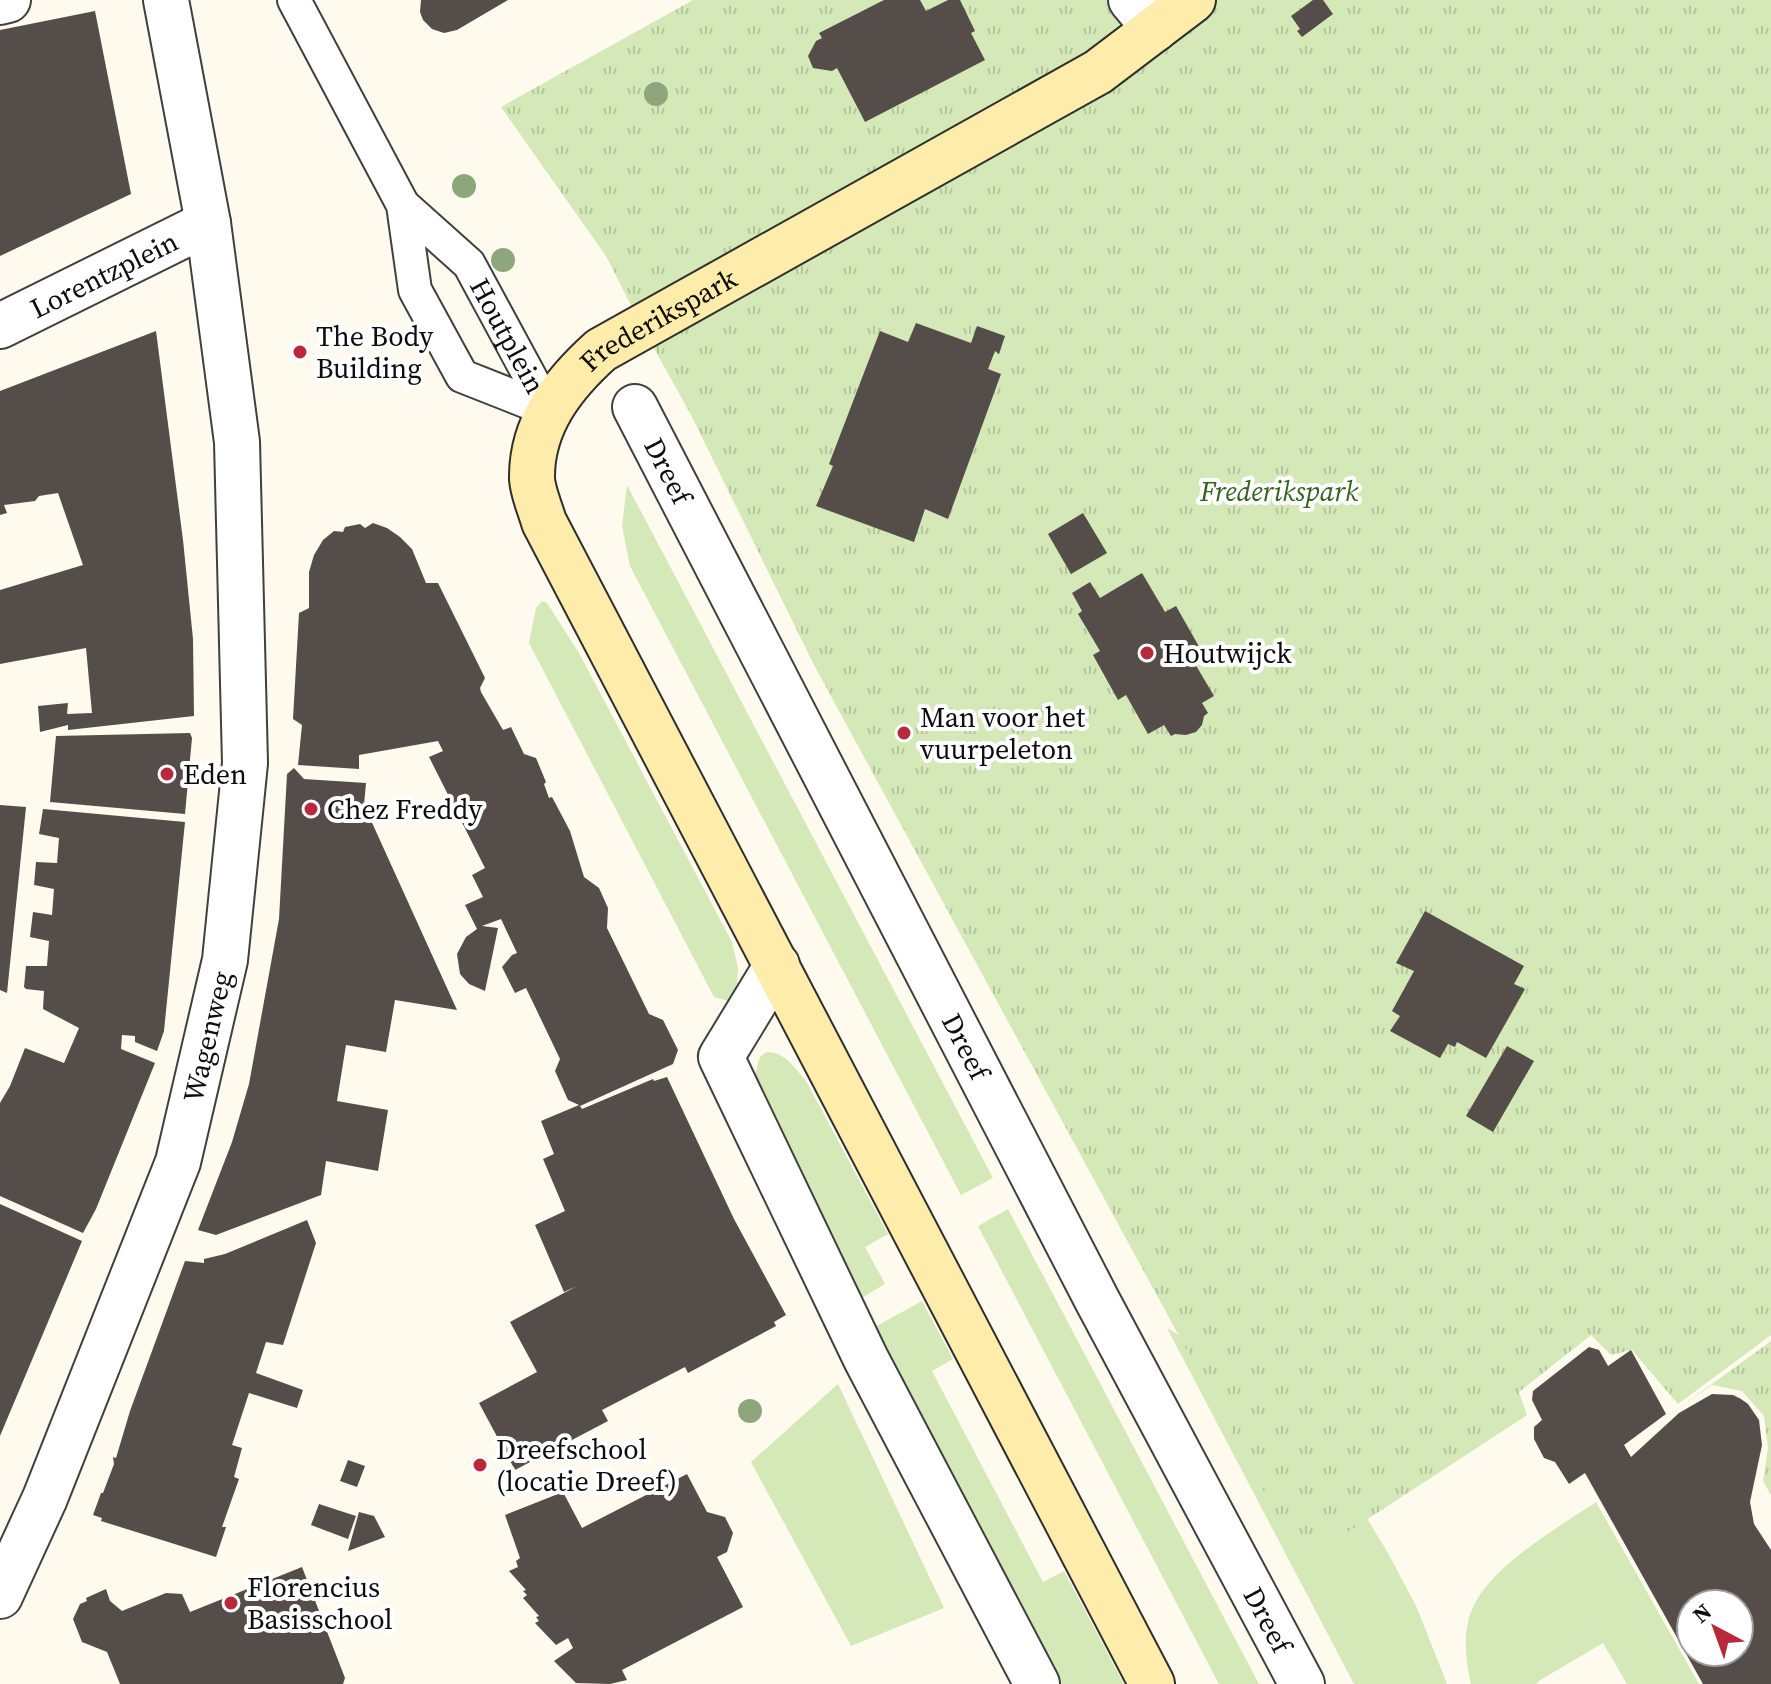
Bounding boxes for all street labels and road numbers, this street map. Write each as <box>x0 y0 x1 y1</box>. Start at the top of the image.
street label: Lorentzplein <box>24 222 184 327</box>
street label: Frederikspark <box>571 259 744 380</box>
street label: Houtplein <box>461 271 554 400</box>
street label: Dreef <box>635 431 702 512</box>
street label: Wagenweg <box>174 967 241 1106</box>
street label: Dreef <box>933 1007 1000 1088</box>
street label: Dreef <box>1235 1580 1302 1661</box>

